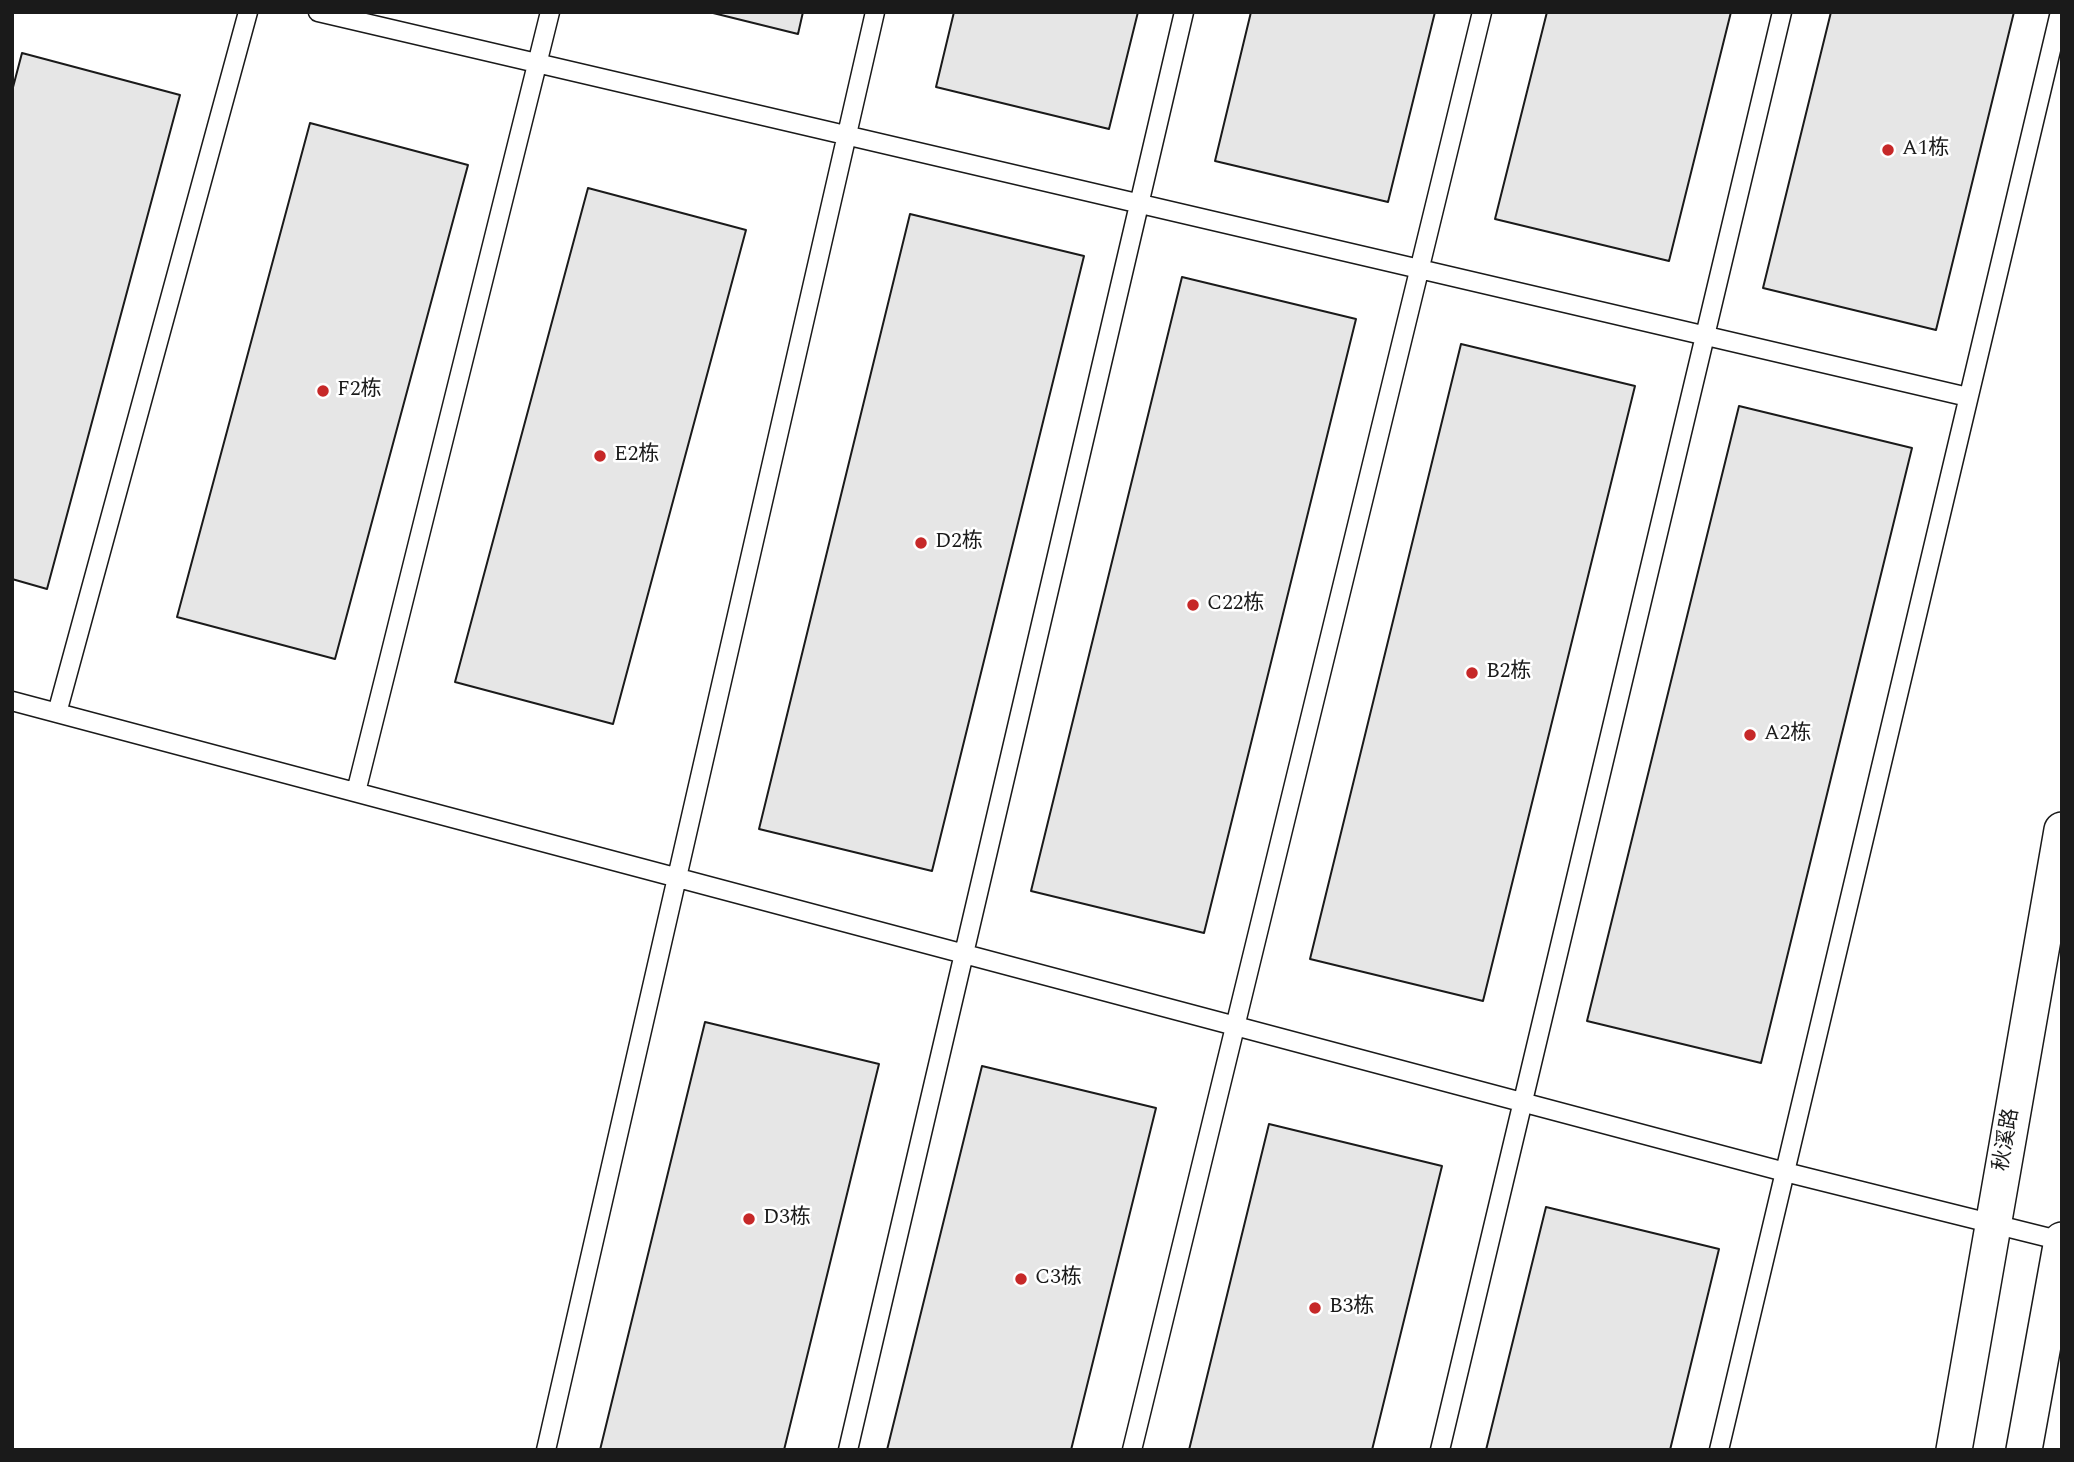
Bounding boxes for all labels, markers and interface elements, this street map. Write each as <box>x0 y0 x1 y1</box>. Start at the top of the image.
place label: A1栋 <box>1902 137 1949 163</box>
marker: A1栋 <box>1880 142 1896 158</box>
place label: F2栋 <box>337 378 381 404</box>
marker: F2栋 <box>315 383 331 399</box>
place label: E2栋 <box>614 443 659 469</box>
marker: E2栋 <box>592 448 608 464</box>
place label: D2栋 <box>935 530 983 556</box>
marker: D2栋 <box>913 535 929 551</box>
place label: C22栋 <box>1207 592 1264 618</box>
marker: C22栋 <box>1185 597 1201 613</box>
place label: B2栋 <box>1486 660 1531 686</box>
marker: B2栋 <box>1464 665 1480 681</box>
place label: A2栋 <box>1764 722 1811 748</box>
marker: A2栋 <box>1742 727 1758 743</box>
street label: 秋溪路 <box>1990 1107 2026 1173</box>
place label: D3栋 <box>763 1206 811 1232</box>
marker: D3栋 <box>741 1211 757 1227</box>
place label: C3栋 <box>1035 1266 1082 1292</box>
marker: C3栋 <box>1013 1271 1029 1287</box>
place label: B3栋 <box>1329 1295 1374 1321</box>
marker: B3栋 <box>1307 1300 1323 1316</box>

